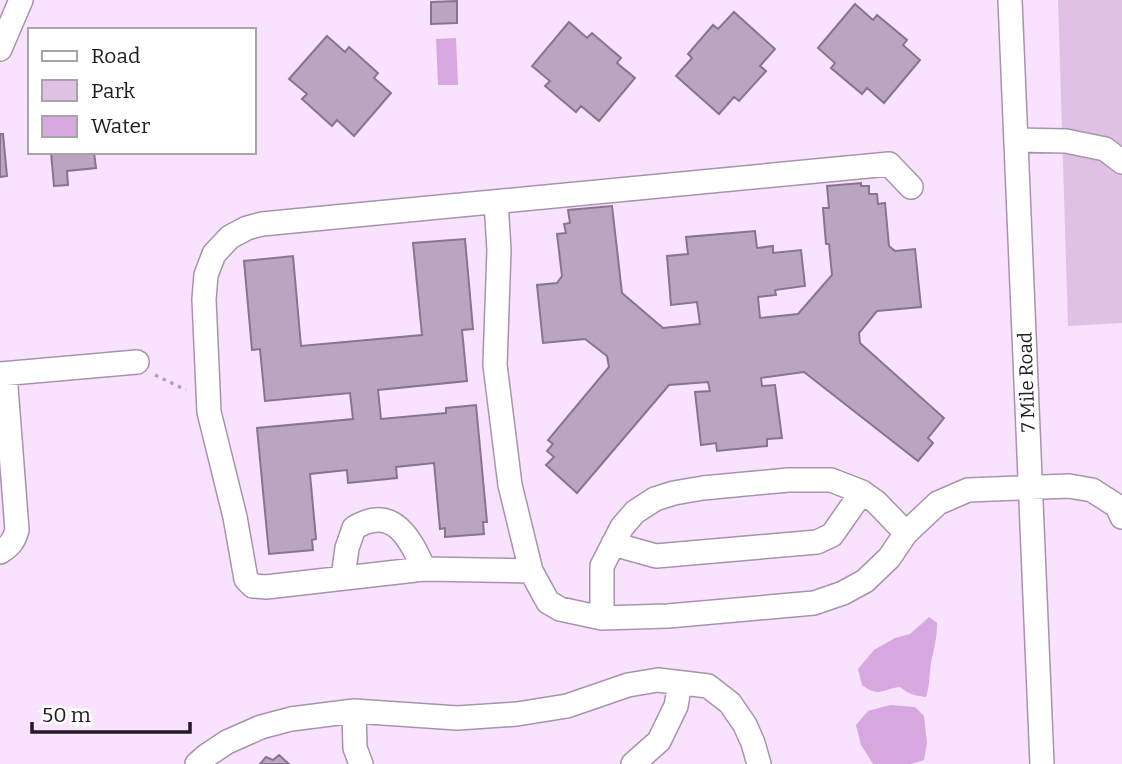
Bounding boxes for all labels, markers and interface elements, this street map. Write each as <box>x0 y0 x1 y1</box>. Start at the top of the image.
legend <box>28 28 256 154</box>
text: Road <box>91 43 140 69</box>
text: Park <box>91 78 135 104</box>
text: Water <box>91 113 150 139</box>
street label: 7 Mile Road <box>1013 331 1040 432</box>
scale bar <box>32 690 189 734</box>
text: 50 m <box>42 702 91 728</box>

